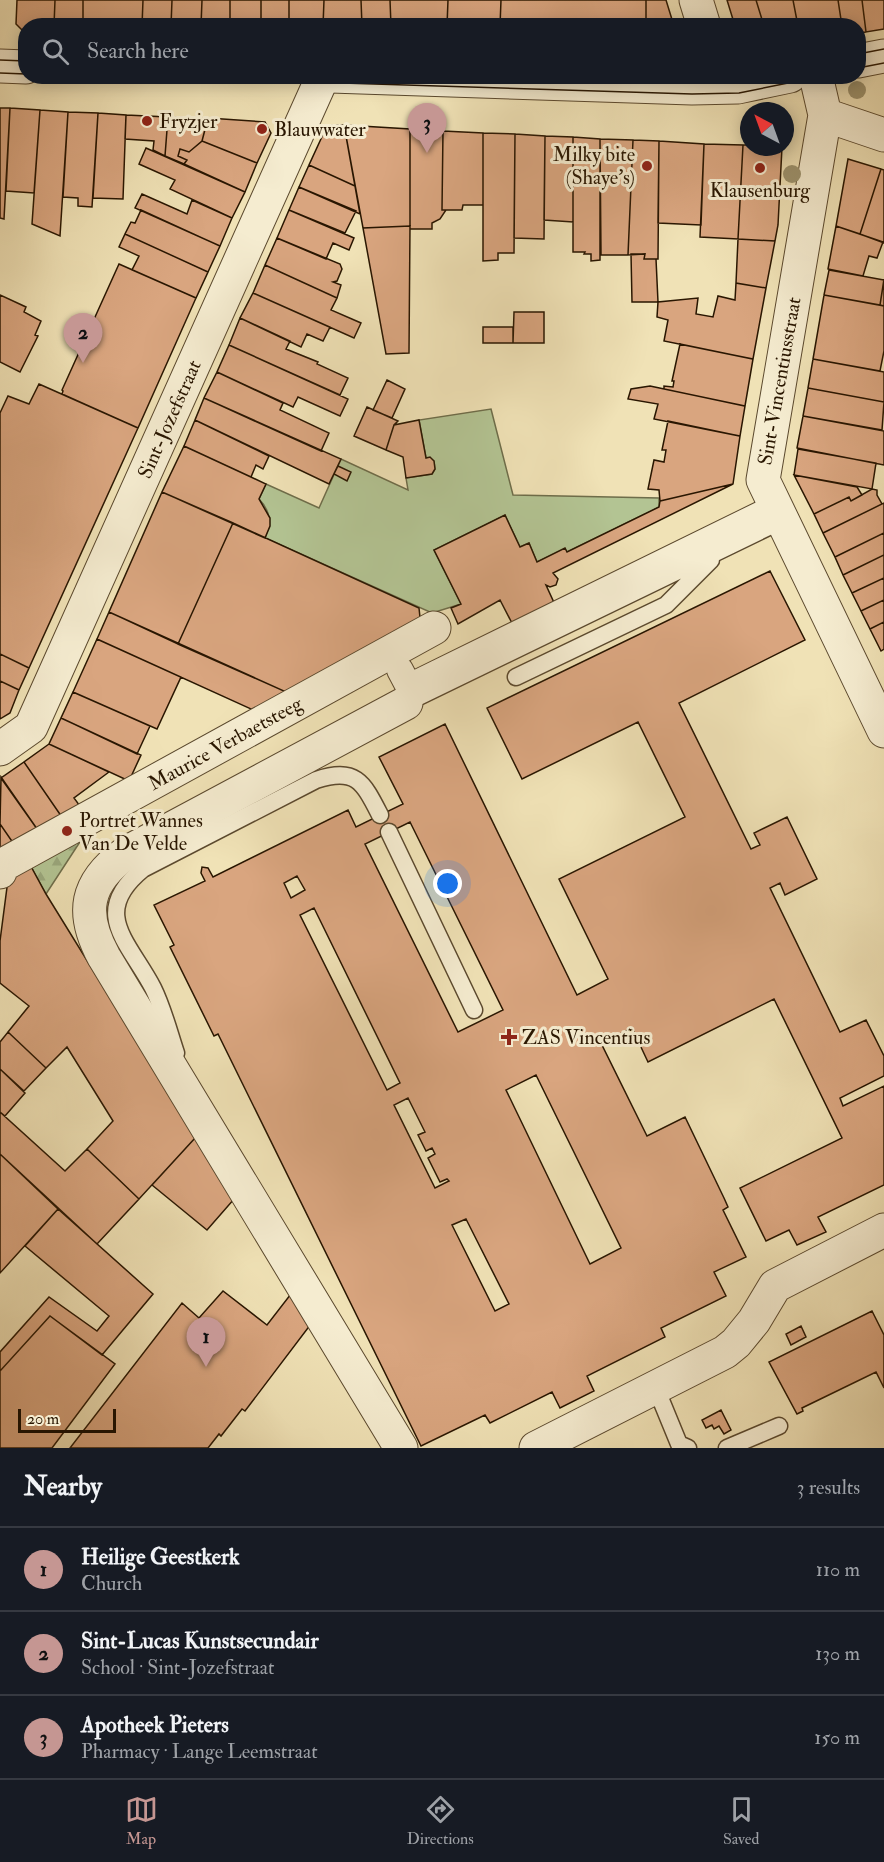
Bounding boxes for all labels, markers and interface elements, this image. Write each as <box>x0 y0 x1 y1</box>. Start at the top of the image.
search box <box>18 18 866 84</box>
icon: search <box>39 35 72 68</box>
text: Search here <box>87 37 189 65</box>
north arrow <box>740 102 794 156</box>
pin: 3 <box>408 104 446 153</box>
place label: Fryzjer <box>159 109 218 134</box>
marker: Fryzjer <box>140 114 154 128</box>
place label: Blauwwater <box>274 117 366 142</box>
marker: Blauwwater <box>255 122 269 136</box>
place label: Milky bite (Shaye’s) <box>553 142 635 190</box>
marker: Milky bite (Shaye’s) <box>640 159 654 173</box>
marker: Klausenburg <box>753 161 767 175</box>
place label: Klausenburg <box>710 178 811 203</box>
street label: Sint-Vincentiusstraat <box>752 294 807 467</box>
pin: 2 <box>64 314 103 363</box>
street label: Sint-Jozefstraat <box>132 356 207 482</box>
street label: Maurice Verbaetsteeg <box>144 690 308 796</box>
place label: Portret Wannes Van De Velde <box>79 808 203 856</box>
marker: Portret Wannes Van De Velde <box>60 824 74 838</box>
your location <box>433 869 462 898</box>
place label: ZAS Vincentius <box>522 1025 650 1050</box>
marker: ZAS Vincentius <box>500 1028 518 1046</box>
pin: 1 <box>186 1318 226 1367</box>
scale bar <box>18 1406 116 1434</box>
text: 20 m <box>27 1409 59 1429</box>
text: Nearby <box>24 1471 102 1503</box>
text: 3 results <box>797 1475 860 1500</box>
text: Heilige Geestkerk <box>81 1543 240 1571</box>
text: 1 <box>40 1557 47 1582</box>
text: 110 m <box>816 1557 860 1582</box>
text: Church <box>81 1571 142 1596</box>
text: Sint-Lucas Kunstsecundair <box>81 1627 319 1655</box>
text: 2 <box>38 1641 49 1666</box>
text: 130 m <box>815 1641 860 1666</box>
text: School · Sint-Jozefstraat <box>81 1655 274 1680</box>
text: Apotheek Pieters <box>81 1711 229 1739</box>
text: 3 <box>40 1725 47 1750</box>
text: 150 m <box>814 1725 860 1750</box>
text: Pharmacy · Lange Leemstraat <box>81 1739 318 1764</box>
tab: Map <box>125 1793 158 1849</box>
tab: Directions <box>407 1793 474 1849</box>
tab: Saved <box>723 1793 759 1849</box>

